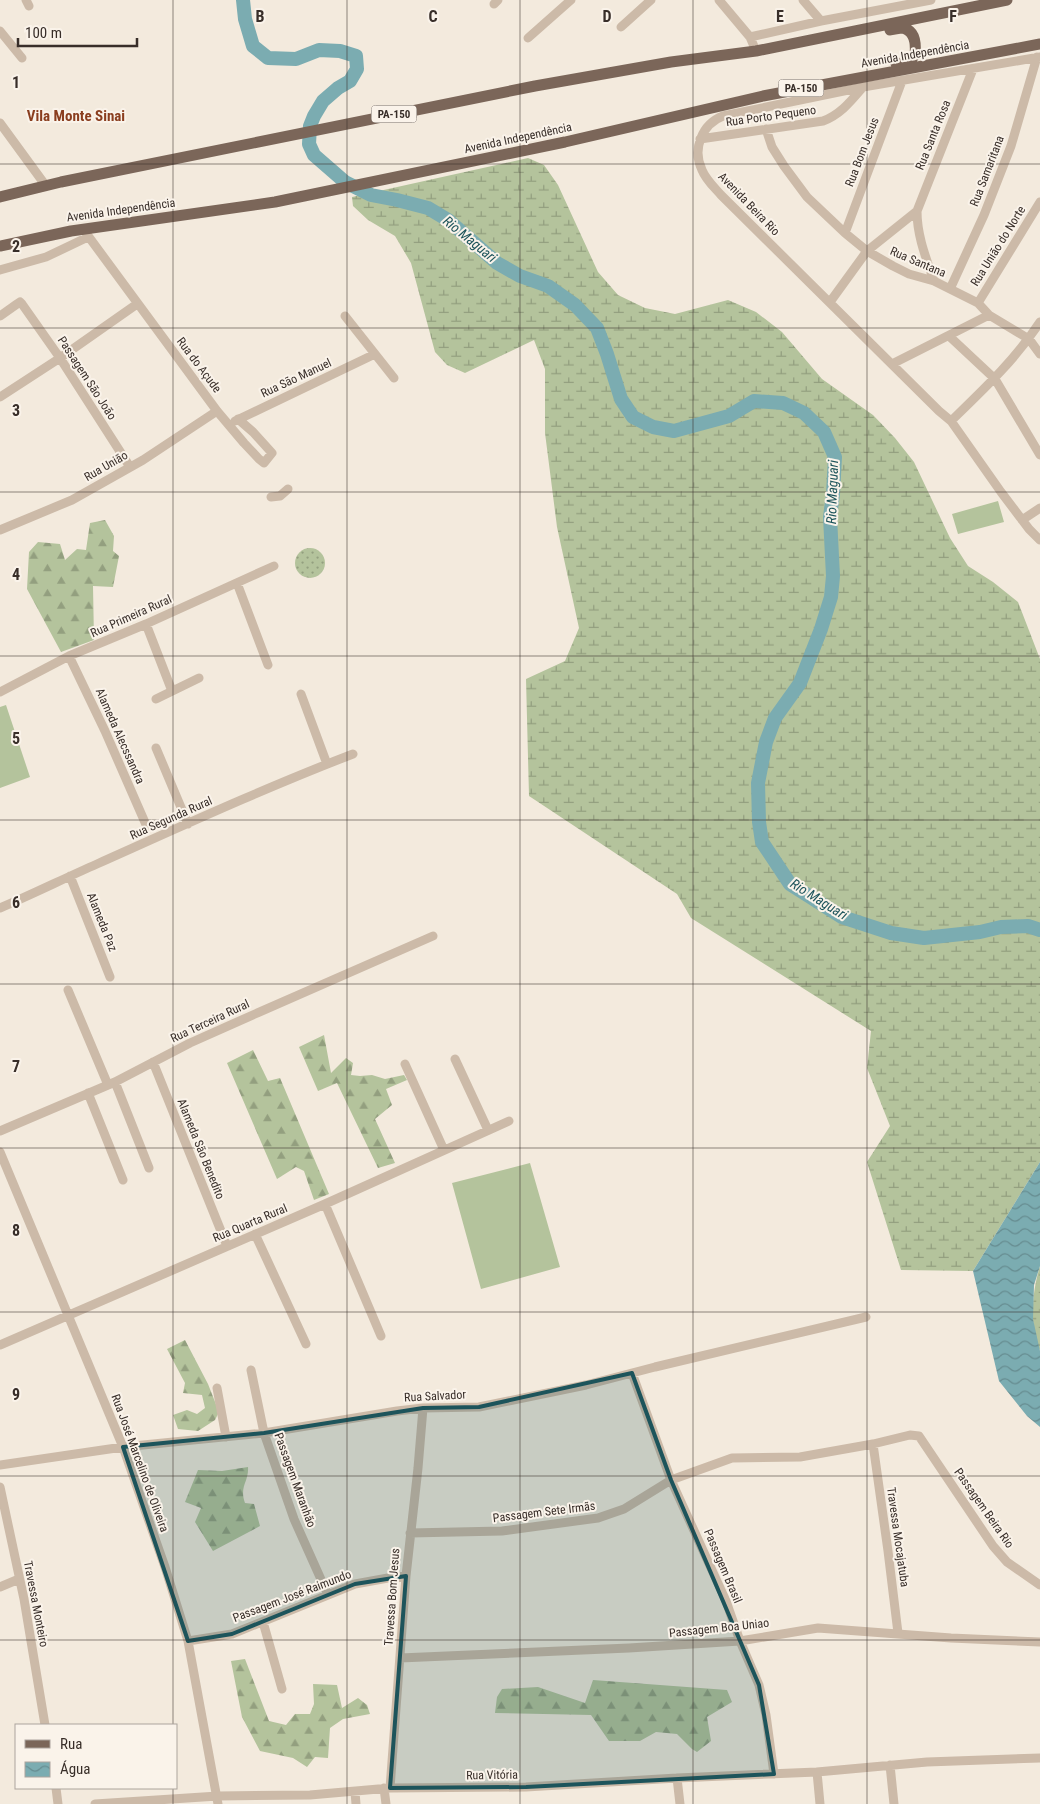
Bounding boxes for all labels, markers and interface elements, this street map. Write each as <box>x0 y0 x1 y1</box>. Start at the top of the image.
text: B <box>256 7 265 26</box>
text: C <box>428 7 438 26</box>
text: D <box>602 7 612 26</box>
text: E <box>776 7 784 26</box>
text: F <box>949 7 957 26</box>
scale bar <box>18 15 136 47</box>
text: 100 m <box>25 24 62 42</box>
street label: Avenida Independência <box>860 38 970 70</box>
text: 1 <box>12 73 20 92</box>
road number: PA-150 <box>778 80 824 96</box>
street label: Rua Santa Rosa <box>913 98 953 172</box>
street label: Rua Porto Pequeno <box>725 103 817 129</box>
road number: PA-150 <box>372 106 416 122</box>
district label: Vila Monte Sinai <box>27 107 125 125</box>
street label: Rua Bom Jesus <box>842 115 882 189</box>
street label: Avenida Independência <box>463 120 573 156</box>
street label: Rua Samaritana <box>967 133 1007 208</box>
street label: Avenida Beira Rio <box>715 170 783 238</box>
street label: Avenida Independência <box>66 195 176 225</box>
street label: Rua União do Norte <box>968 203 1028 289</box>
water label: Rio Maguari <box>440 213 501 266</box>
text: 2 <box>12 237 20 256</box>
street label: Rua Santana <box>888 244 948 280</box>
street label: Passagem São João <box>55 334 119 422</box>
street label: Rua do Açude <box>174 335 224 396</box>
street label: Rua São Manuel <box>258 356 334 400</box>
text: 3 <box>12 401 20 420</box>
street label: Rua União <box>82 448 130 484</box>
water label: Rio Maguari <box>823 459 841 524</box>
text: 4 <box>12 565 20 584</box>
street label: Rua Primeira Rural <box>88 592 174 640</box>
street label: Alameda Alecssandra <box>93 686 147 786</box>
text: 5 <box>12 729 20 748</box>
street label: Rua Segunda Rural <box>128 794 214 842</box>
water label: Rio Maguari <box>788 875 851 923</box>
street label: Alameda Paz <box>84 891 120 953</box>
text: 6 <box>12 893 20 912</box>
street label: Rua Terceira Rural <box>168 997 252 1045</box>
text: 7 <box>12 1057 20 1076</box>
street label: Alameda São Benedito <box>174 1097 228 1201</box>
street label: Rua Quarta Rural <box>211 1201 289 1245</box>
text: 8 <box>12 1221 20 1240</box>
text: 9 <box>12 1385 20 1404</box>
street label: Rua Salvador <box>404 1387 467 1405</box>
street label: Rua José Marcelino de Oliveira <box>109 1392 172 1534</box>
street label: Passagem Maranhão <box>271 1431 319 1529</box>
street label: Passagem Beira Rio <box>951 1465 1017 1551</box>
street label: Travessa Mocajatuba <box>884 1486 912 1588</box>
street label: Passagem Sete Irmãs <box>492 1499 596 1525</box>
street label: Passagem Brasil <box>701 1527 745 1605</box>
street label: Travessa Bom Jesus <box>382 1548 402 1646</box>
street label: Travessa Monteiro <box>21 1560 51 1648</box>
street label: Passagem José Raimundo <box>231 1567 353 1625</box>
street label: Passagem Boa Uniao <box>668 1616 770 1640</box>
legend <box>15 1724 178 1789</box>
text: Rua <box>60 1735 82 1753</box>
text: Água <box>60 1760 90 1778</box>
street label: Rua Vitória <box>466 1768 518 1782</box>

